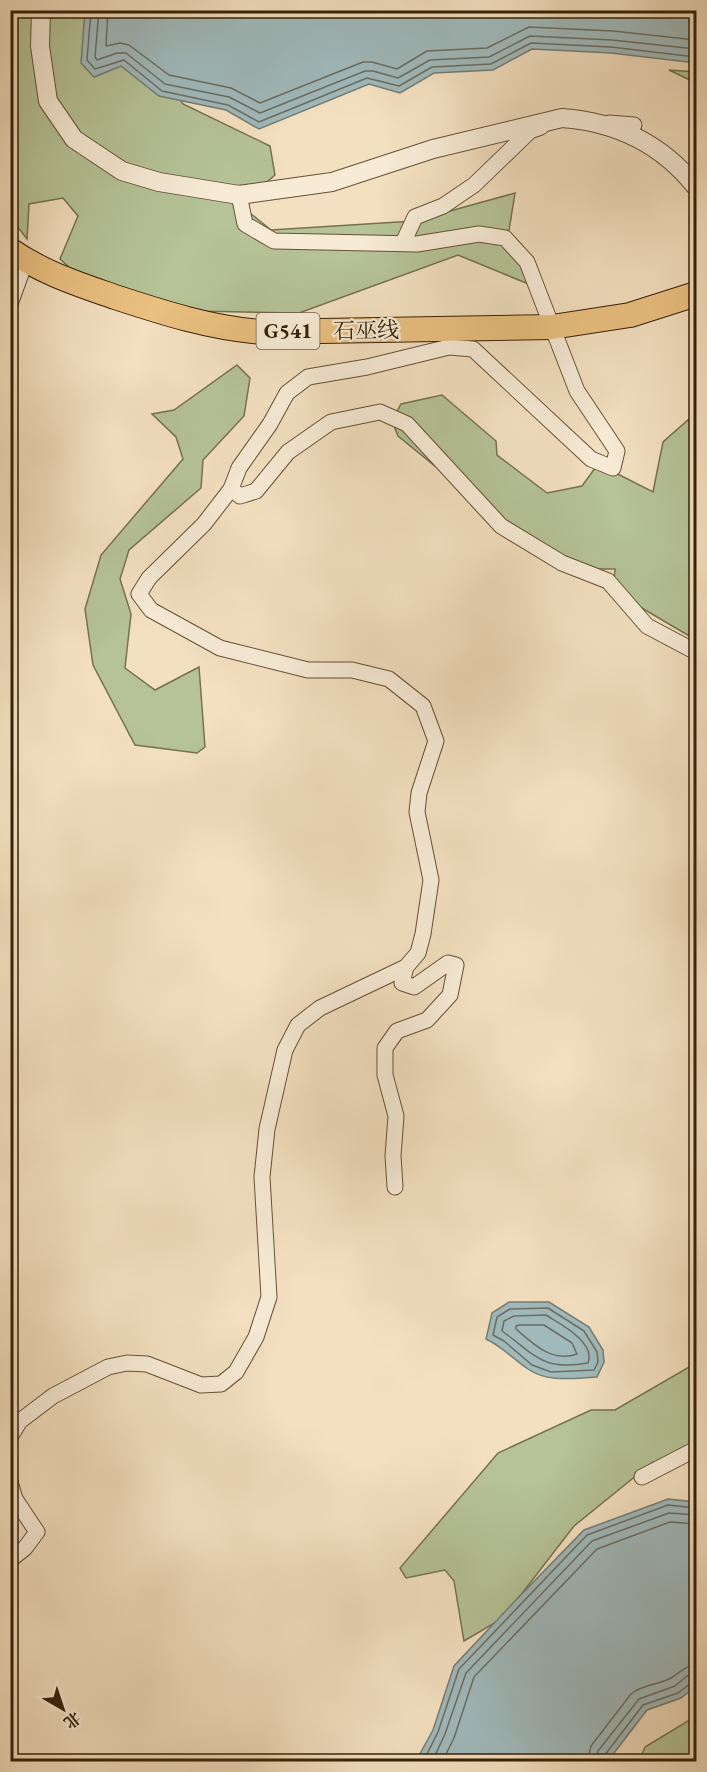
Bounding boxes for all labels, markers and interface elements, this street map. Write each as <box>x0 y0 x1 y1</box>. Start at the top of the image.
road number: G541 <box>256 313 320 349</box>
street label: 石巫线 <box>333 315 399 346</box>
north arrow <box>33 1679 93 1739</box>
text: 北 <box>59 1707 85 1733</box>

